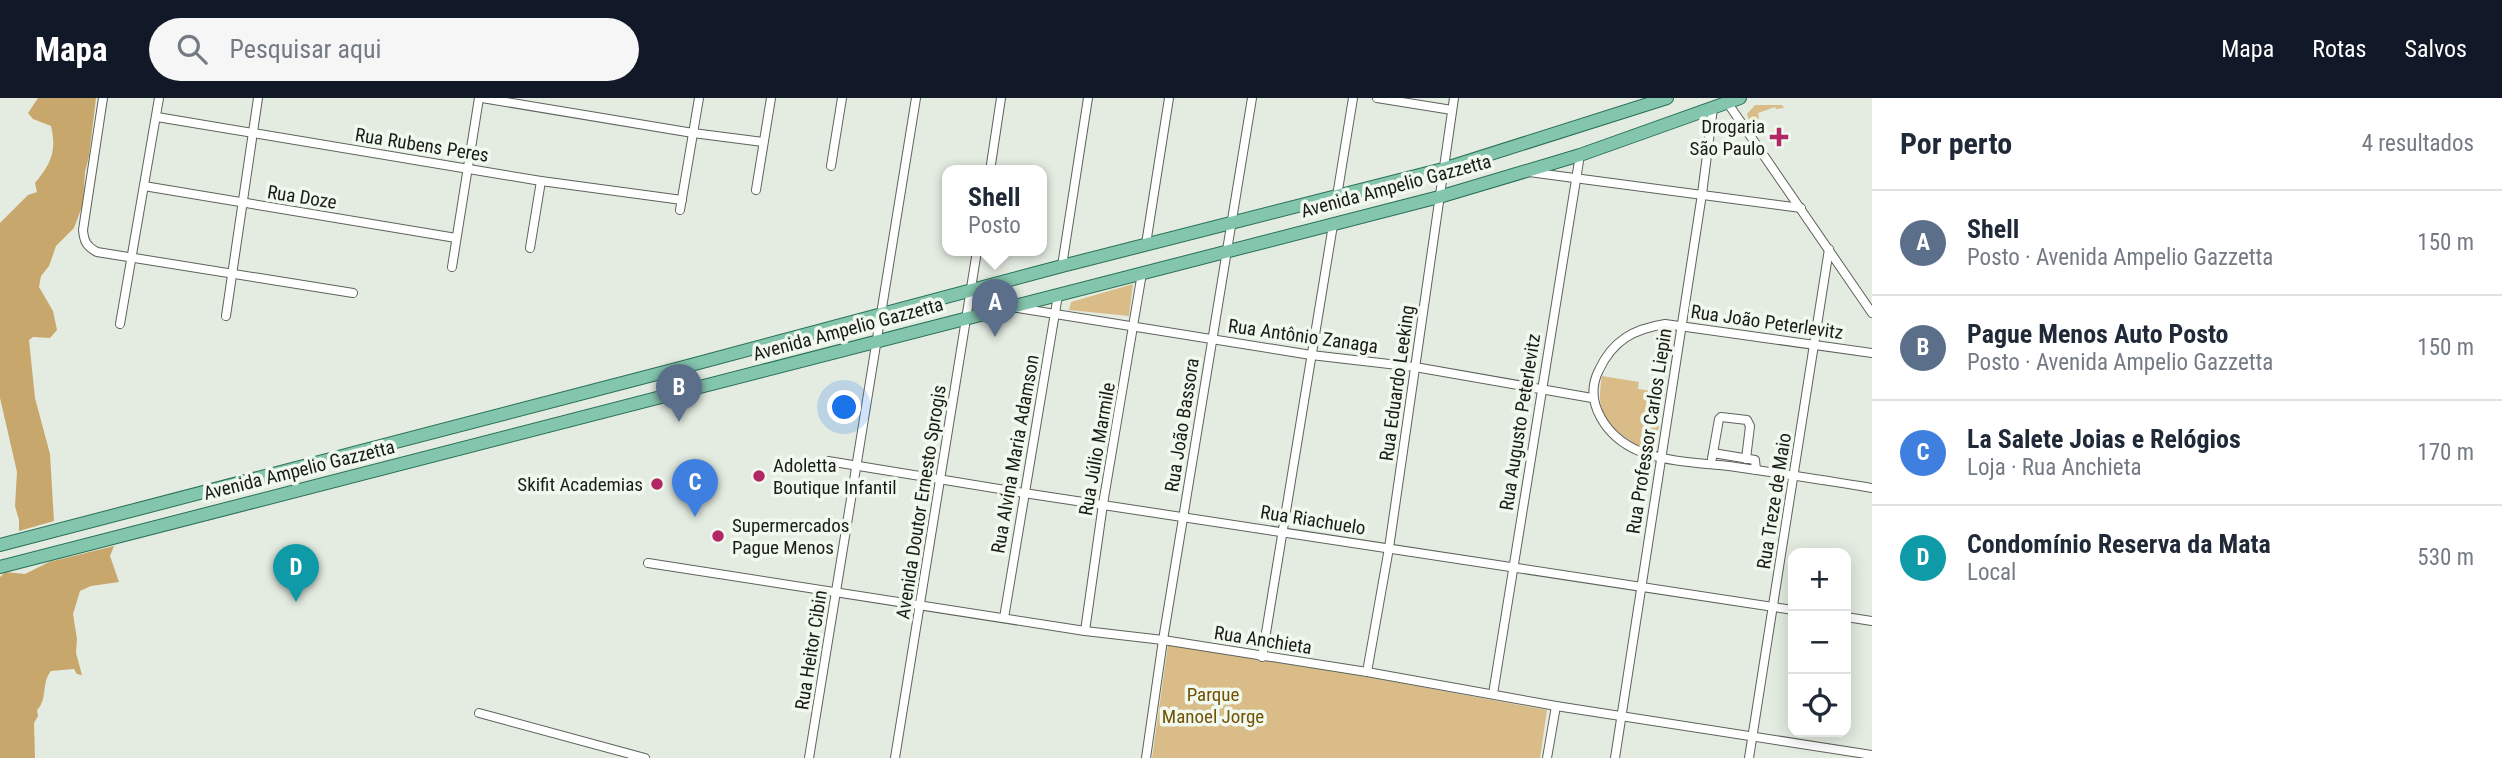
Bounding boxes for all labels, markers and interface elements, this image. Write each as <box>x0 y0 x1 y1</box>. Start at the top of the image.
search box <box>149 18 639 81</box>
text: Mapa <box>35 30 107 69</box>
icon: search <box>173 30 211 68</box>
text: Pesquisar aqui <box>229 34 382 64</box>
text: Mapa <box>2221 35 2274 63</box>
text: Rotas <box>2312 35 2366 63</box>
text: Salvos <box>2404 35 2467 63</box>
place label: Drogaria São Paulo <box>1690 115 1765 160</box>
street label: Rua Rubens Peres <box>354 123 490 167</box>
text: Por perto <box>1900 126 2012 161</box>
marker: Drogaria São Paulo <box>1771 129 1787 145</box>
text: 4 resultados <box>2362 130 2474 157</box>
street label: Avenida Ampelio Gazzetta <box>1298 150 1494 222</box>
popup <box>942 165 1047 256</box>
street label: Rua Doze <box>266 180 338 214</box>
text: Shell <box>968 182 1020 212</box>
text: Posto <box>968 212 1021 239</box>
text: Shell <box>1967 214 2019 244</box>
text: A <box>1916 229 1930 256</box>
text: 150 m <box>2417 229 2474 256</box>
text: Posto · Avenida Ampelio Gazzetta <box>1967 244 2273 271</box>
pin: A <box>972 279 1018 337</box>
street label: Avenida Ampelio Gazzetta <box>750 293 946 365</box>
street label: Rua João Peterlevitz <box>1689 300 1845 344</box>
street label: Rua Eduardo Leeking <box>1375 304 1419 462</box>
street label: Rua Antônio Zanaga <box>1227 314 1379 358</box>
text: Pague Menos Auto Posto <box>1967 319 2228 349</box>
street label: Rua Professor Carlos Liepin <box>1621 327 1677 535</box>
street label: Rua Augusto Peterlevitz <box>1495 332 1545 512</box>
text: B <box>1917 334 1929 361</box>
text: 150 m <box>2417 334 2474 361</box>
text: Posto · Avenida Ampelio Gazzetta <box>1967 349 2273 376</box>
street label: Rua Alvina Maria Adamson <box>986 353 1044 555</box>
street label: Rua João Bassora <box>1160 356 1204 494</box>
pin: B <box>656 364 702 422</box>
street label: Rua Júlio Marmile <box>1074 380 1120 517</box>
street label: Avenida Doutor Ernesto Sprogis <box>891 383 951 621</box>
your location <box>827 390 861 424</box>
text: La Salete Joias e Relógios <box>1967 424 2241 454</box>
street label: Rua Treze de Maio <box>1752 431 1796 571</box>
street label: Avenida Ampelio Gazzetta <box>201 435 397 505</box>
text: C <box>1916 439 1930 466</box>
text: 170 m <box>2417 439 2474 466</box>
place label: Adoletta Boutique Infantil <box>773 454 897 499</box>
text: Loja · Rua Anchieta <box>1967 454 2141 481</box>
pin: C <box>672 459 718 517</box>
marker: Adoletta Boutique Infantil <box>751 468 767 484</box>
place label: Skifit Academias <box>517 473 643 496</box>
marker: Skifit Academias <box>649 476 665 492</box>
street label: Rua Riachuelo <box>1259 500 1367 540</box>
place label: Supermercados Pague Menos <box>732 514 849 559</box>
marker: Supermercados Pague Menos <box>710 528 726 544</box>
text: Condomínio Reserva da Mata <box>1967 529 2271 559</box>
pin: D <box>273 544 319 602</box>
text: D <box>1917 544 1930 571</box>
text: 530 m <box>2417 544 2474 571</box>
map controls <box>1788 548 1851 737</box>
button: + <box>1788 548 1851 611</box>
text: Local <box>1967 559 2016 586</box>
street label: Rua Heitor Cibin <box>790 588 832 712</box>
button: − <box>1788 611 1851 674</box>
street label: Rua Anchieta <box>1212 621 1314 659</box>
button: locate <box>1788 674 1851 737</box>
park label: Parque Manoel Jorge <box>1162 683 1264 728</box>

